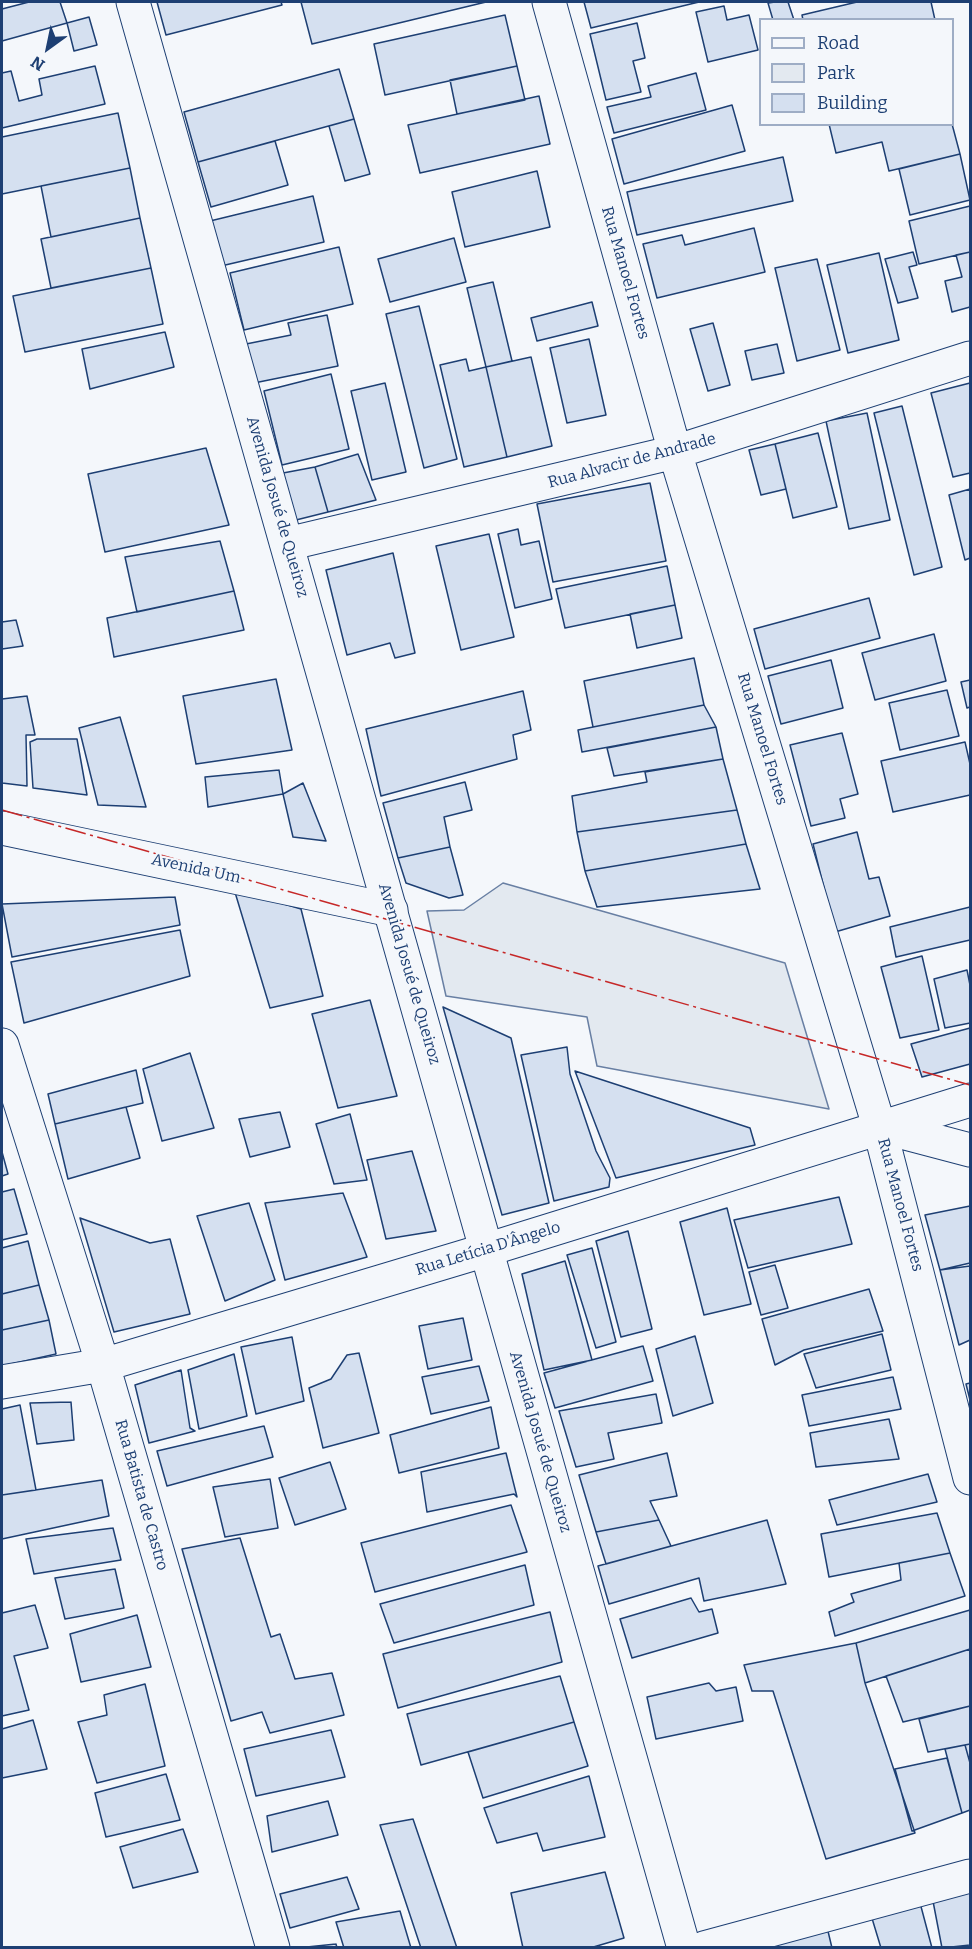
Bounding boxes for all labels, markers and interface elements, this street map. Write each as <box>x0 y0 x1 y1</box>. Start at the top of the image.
north arrow <box>18 18 78 78</box>
legend <box>759 18 954 126</box>
text: Road <box>817 32 859 54</box>
text: N <box>28 52 48 75</box>
text: Park <box>817 62 855 84</box>
text: Building <box>817 92 888 114</box>
street label: Rua Manoel Fortes <box>597 204 653 342</box>
street label: Avenida Josué de Queiroz <box>242 414 312 600</box>
street label: Rua Alvacir de Andrade <box>546 429 718 493</box>
street label: Rua Manoel Fortes <box>733 671 791 807</box>
street label: Avenida Um <box>150 850 242 888</box>
street label: Avenida Josué de Queiroz <box>374 881 444 1067</box>
street label: Rua Manoel Fortes <box>873 1136 927 1274</box>
street label: Rua Letícia D'Ângelo <box>413 1218 563 1280</box>
street label: Avenida Josué de Queiroz <box>505 1349 575 1535</box>
street label: Rua Batista de Castro <box>110 1417 172 1573</box>

